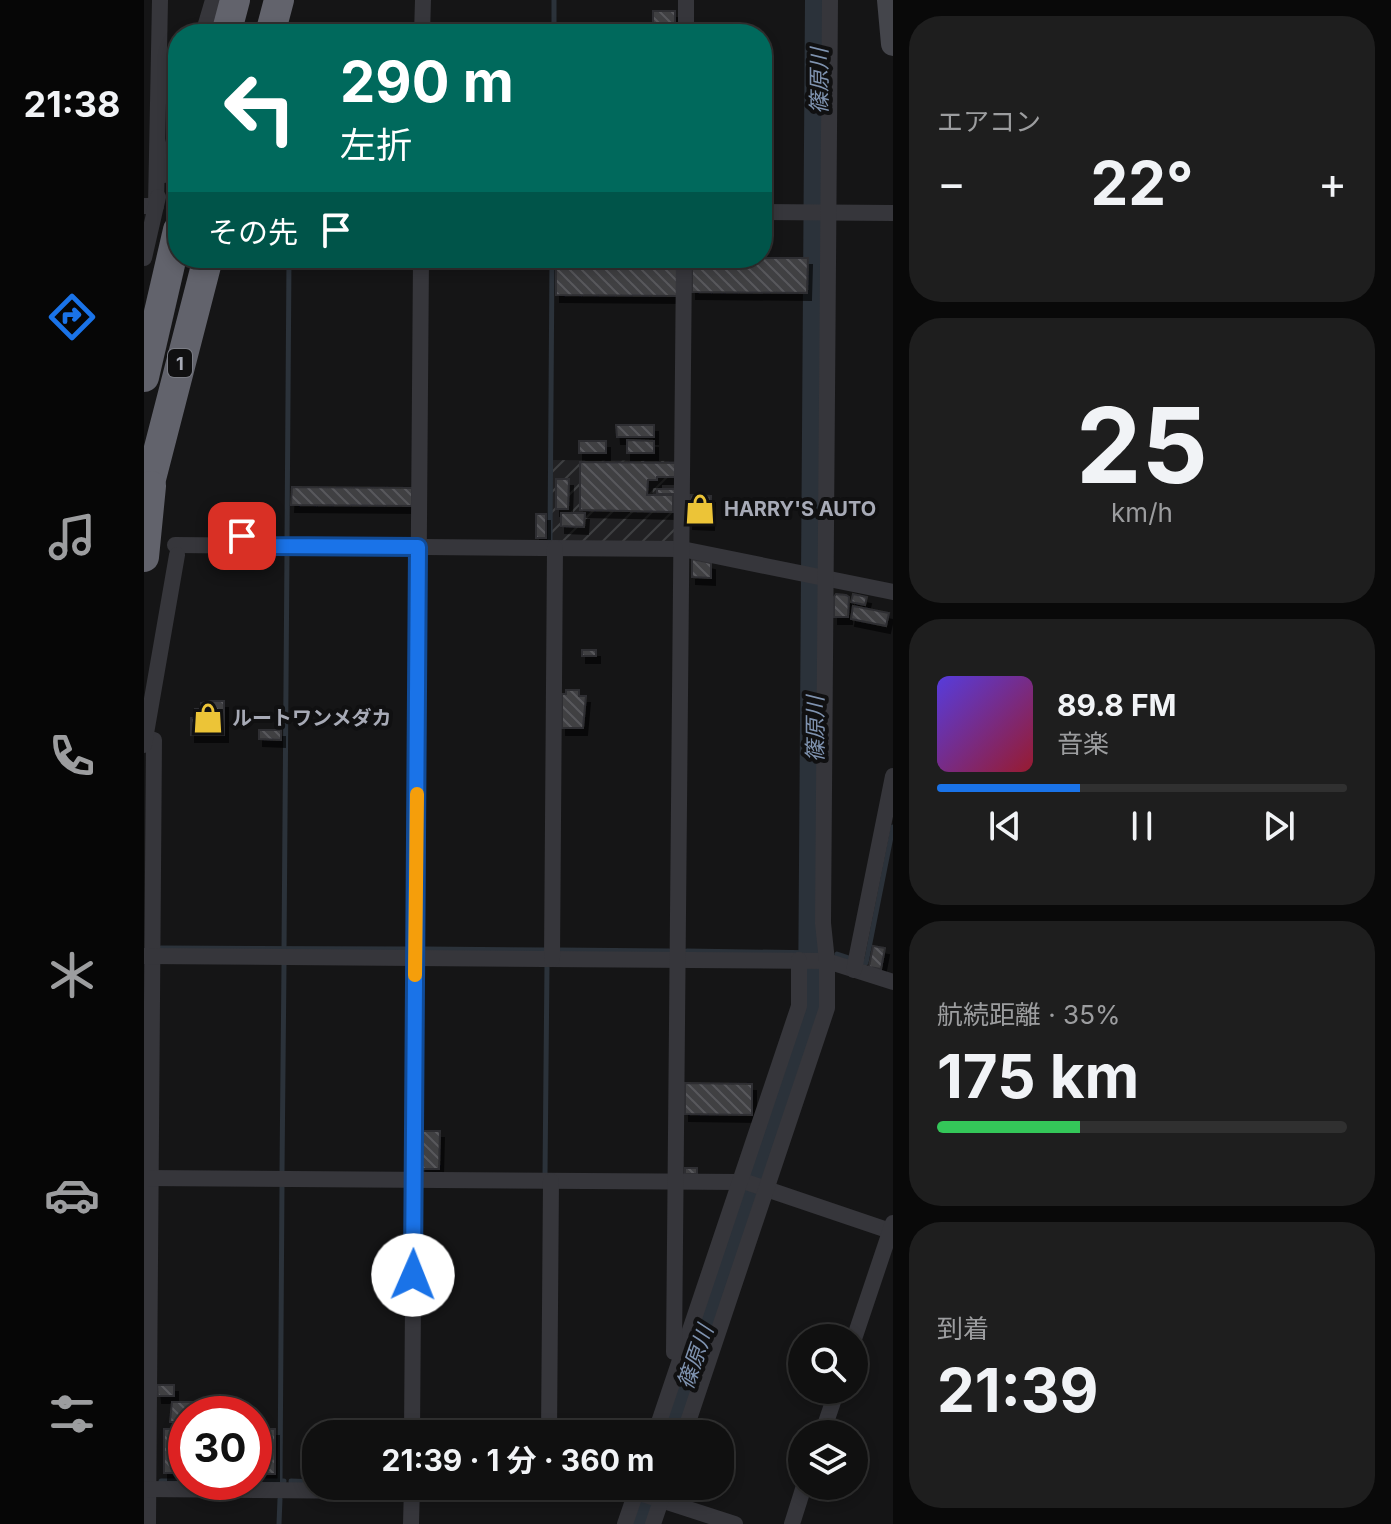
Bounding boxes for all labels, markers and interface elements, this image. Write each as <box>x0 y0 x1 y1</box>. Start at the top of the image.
water label: 篠原川 <box>806 46 832 114</box>
text: 290 m <box>340 48 514 116</box>
icon: left <box>208 56 312 160</box>
text: 21:38 <box>24 82 120 126</box>
text: エアコン <box>937 106 1041 137</box>
text: 左折 <box>340 123 412 167</box>
text: 22° <box>1090 147 1194 219</box>
text: − <box>937 156 966 210</box>
text: + <box>1318 156 1347 210</box>
icon: arrive <box>314 208 358 252</box>
text: その先 <box>208 214 298 250</box>
icon: directions <box>44 289 100 345</box>
road number: 1 <box>168 349 192 377</box>
text: 25 <box>1076 382 1208 508</box>
shop icon: HARRY'S AUTO <box>683 492 717 526</box>
place label: HARRY'S AUTO <box>724 497 876 521</box>
text: km/h <box>1111 497 1173 528</box>
pin <box>208 502 276 570</box>
icon: music <box>44 509 100 565</box>
icon: arrive <box>220 514 264 558</box>
text: 89.8 FM <box>1057 687 1177 723</box>
water label: 篠原川 <box>802 694 828 762</box>
shop icon: ルートワンメダカ <box>191 701 225 735</box>
place label: ルートワンメダカ <box>232 706 391 730</box>
icon: phone <box>44 728 100 784</box>
text: 音楽 <box>1057 728 1109 759</box>
icon: previous <box>983 804 1027 848</box>
icon: pause <box>1120 804 1164 848</box>
icon: next <box>1257 804 1301 848</box>
icon: climate <box>44 947 100 1003</box>
text: 航続距離 · 35% <box>937 999 1121 1030</box>
text: 175 km <box>937 1040 1139 1112</box>
icon: car <box>44 1167 100 1223</box>
position arrow <box>371 1233 455 1317</box>
text: 到着 <box>937 1313 989 1344</box>
water label: 篠原川 <box>672 1320 719 1392</box>
map controls <box>788 1324 868 1500</box>
button: search <box>788 1324 868 1404</box>
text: 21:39 <box>937 1354 1098 1426</box>
icon: filters <box>44 1386 100 1442</box>
speed limit sign: 30 <box>168 1396 272 1500</box>
button: layers <box>788 1420 868 1500</box>
text: 21:39 · 1 分 · 360 m <box>382 1442 654 1478</box>

